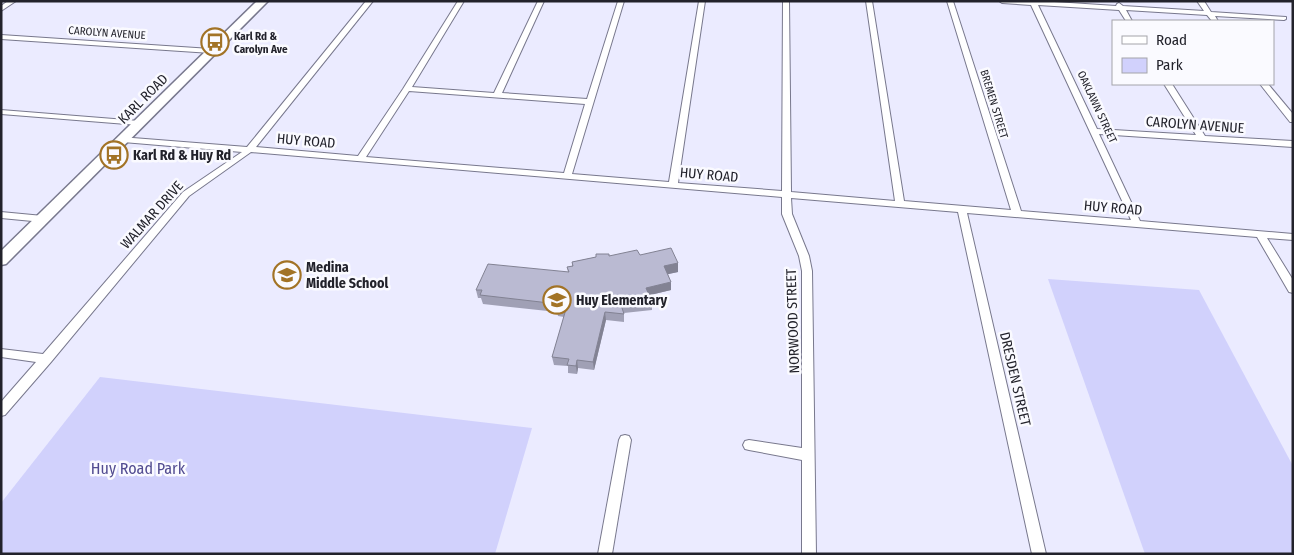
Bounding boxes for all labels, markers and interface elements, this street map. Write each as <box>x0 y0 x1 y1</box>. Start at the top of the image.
legend <box>1112 20 1274 85</box>
street label: CAROLYN AVENUE <box>68 24 146 42</box>
bus stop icon: Karl Rd & Carolyn Ave <box>200 27 230 57</box>
place label: Karl Rd & Carolyn Ave <box>234 30 288 56</box>
text: Road <box>1156 31 1187 49</box>
text: Park <box>1156 56 1183 74</box>
street label: BREMEN STREET <box>977 68 1011 141</box>
street label: OAKLAWN STREET <box>1075 69 1120 146</box>
street label: KARL ROAD <box>115 71 171 127</box>
street label: CAROLYN AVENUE <box>1145 113 1245 137</box>
street label: HUY ROAD <box>276 130 336 152</box>
bus stop icon: Karl Rd & Huy Rd <box>99 140 129 170</box>
place label: Karl Rd & Huy Rd <box>133 147 231 164</box>
street label: HUY ROAD <box>679 164 739 186</box>
street label: WALMAR DRIVE <box>117 177 187 252</box>
street label: HUY ROAD <box>1083 197 1143 219</box>
place label: Medina Middle School <box>306 259 388 292</box>
school or university icon: Medina Middle School <box>272 260 302 290</box>
street label: NORWOOD STREET <box>783 268 803 374</box>
school or university icon: Huy Elementary <box>542 285 572 315</box>
place label: Huy Elementary <box>576 292 668 309</box>
street label: DRESDEN STREET <box>996 330 1034 428</box>
park label: Huy Road Park <box>91 459 186 478</box>

